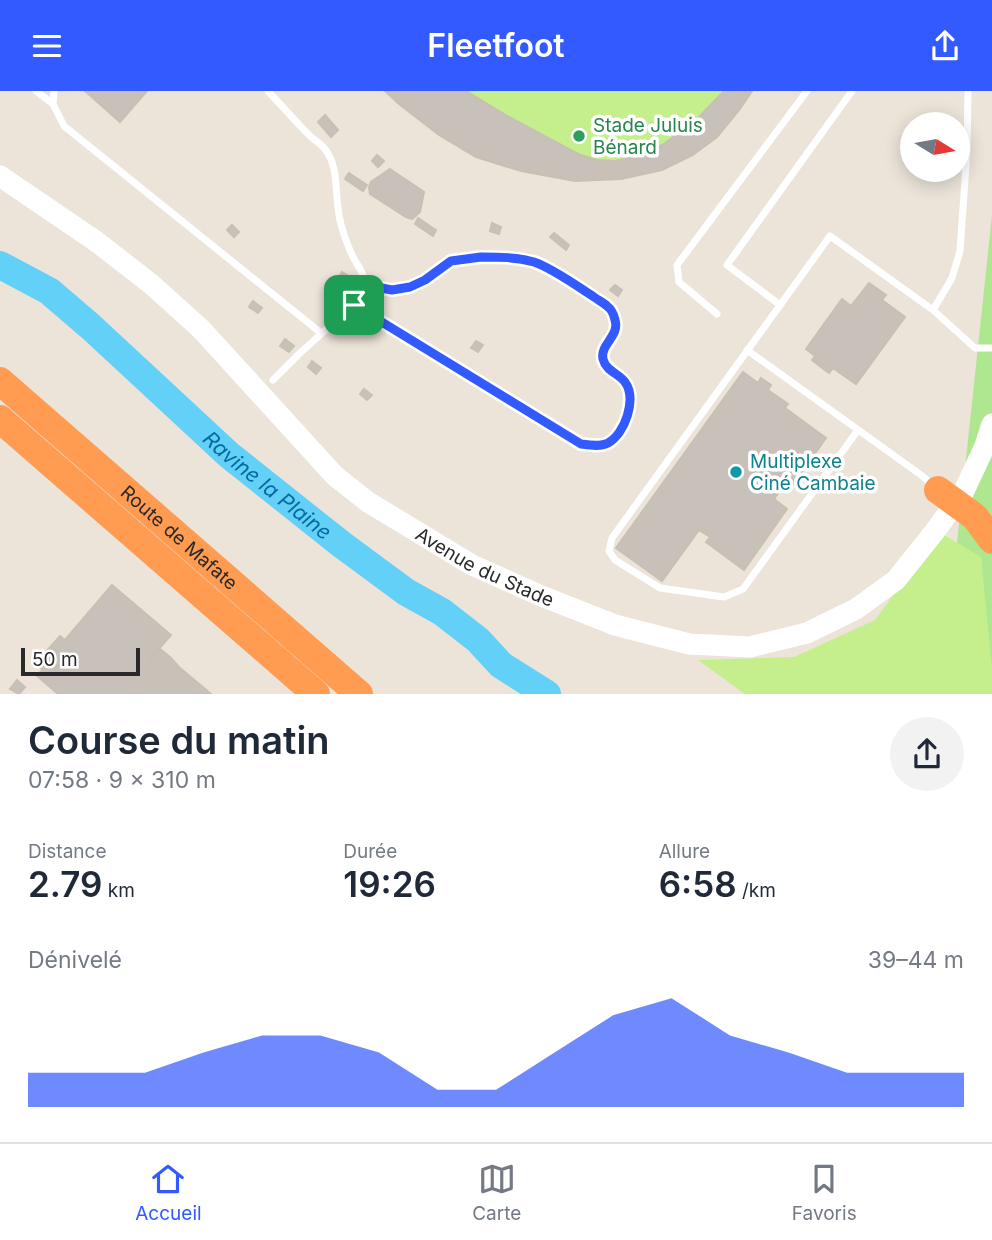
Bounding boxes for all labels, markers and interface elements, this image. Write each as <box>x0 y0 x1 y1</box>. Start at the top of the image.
text: Fleetfoot <box>427 26 565 65</box>
icon: menu <box>28 27 66 65</box>
icon: share <box>926 27 964 65</box>
north arrow <box>900 112 970 182</box>
map controls <box>900 112 970 182</box>
place label: Stade Juluis Bénard <box>593 114 703 159</box>
marker: Stade Juluis Bénard <box>571 128 587 144</box>
pin <box>324 275 384 335</box>
icon: arrive <box>335 286 373 324</box>
water label: Ravine la Plaine <box>198 425 337 544</box>
place label: Multiplexe Ciné Cambaie <box>750 450 876 495</box>
marker: Multiplexe Ciné Cambaie <box>728 464 744 480</box>
street label: Route de Mafate <box>116 480 243 595</box>
street label: Avenue du Stade <box>412 522 557 611</box>
scale bar <box>21 645 140 677</box>
text: 50 m <box>32 648 78 671</box>
text: Course du matin <box>28 717 330 763</box>
button: share <box>890 717 964 791</box>
text: 07:58 · 9 × 310 m <box>28 766 216 794</box>
text: Distance <box>28 840 106 863</box>
text: Durée <box>343 840 397 863</box>
text: Allure <box>659 840 710 863</box>
text: 2.79 <box>28 863 102 905</box>
text: 19:26 <box>343 863 436 905</box>
text: 6:58 <box>659 863 737 905</box>
text: km <box>102 879 135 902</box>
text: /km <box>737 879 776 902</box>
text: Dénivelé <box>28 946 122 974</box>
text: 39–44 m <box>868 946 964 974</box>
tab: Accueil <box>135 1160 202 1225</box>
tab: Carte <box>472 1160 521 1225</box>
tab: Favoris <box>792 1160 857 1225</box>

